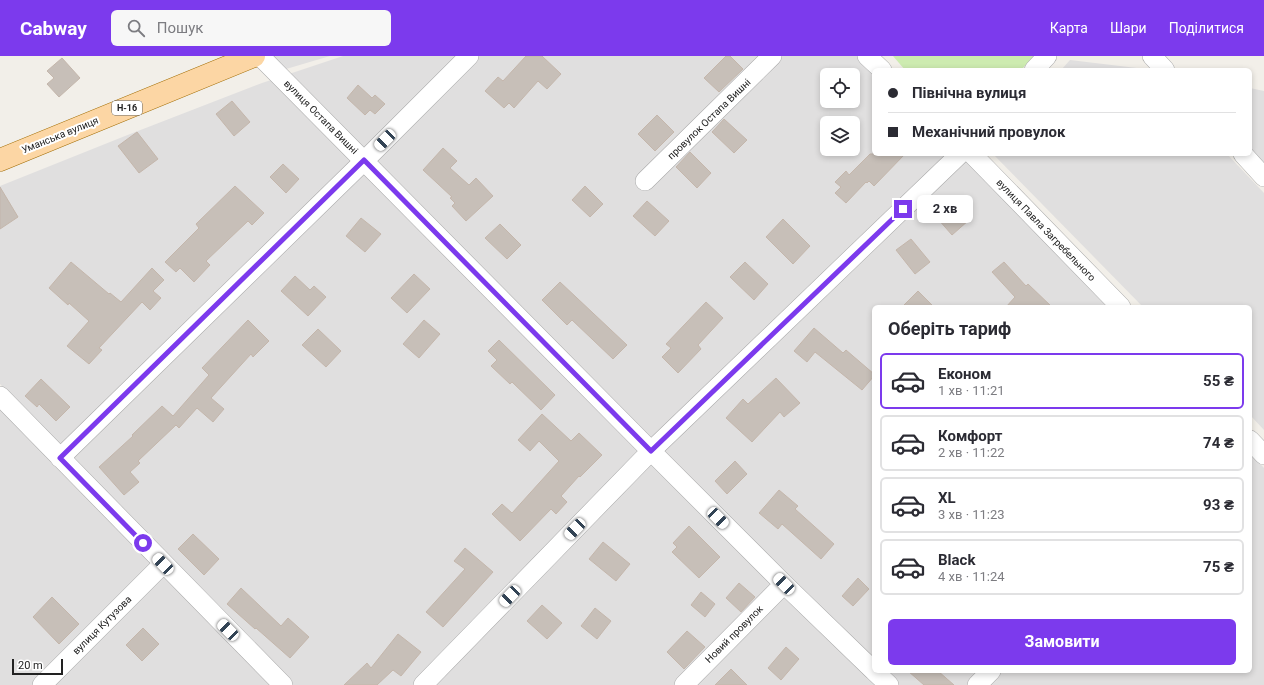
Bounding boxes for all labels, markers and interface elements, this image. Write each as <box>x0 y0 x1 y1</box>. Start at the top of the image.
search box <box>111 10 391 46</box>
text: Cabway <box>20 17 87 40</box>
icon: search <box>125 17 147 39</box>
text: Пошук <box>157 19 203 37</box>
text: Карта <box>1050 20 1088 36</box>
text: Шари <box>1110 20 1147 36</box>
text: Поділитися <box>1169 20 1244 36</box>
map controls <box>820 68 860 156</box>
button: locate <box>820 68 860 108</box>
street label: провулок Остапа Вишні <box>665 77 753 161</box>
street label: вулиця Остапа Вишні <box>282 78 360 156</box>
text: Північна вулиця <box>912 84 1026 102</box>
road number: Н-16 <box>112 101 142 115</box>
street label: Уманська вулиця <box>20 115 100 155</box>
button: layers <box>820 116 860 156</box>
text: Механічний провулок <box>912 123 1065 141</box>
car <box>372 127 398 153</box>
street label: вулиця Павла Загребельного <box>994 177 1098 283</box>
callout: 2 хв <box>917 195 973 223</box>
route end <box>894 200 912 218</box>
text: 2 хв <box>933 201 957 216</box>
text: Оберіть тариф <box>888 318 1011 339</box>
icon: car <box>890 363 926 399</box>
text: Економ <box>938 365 991 383</box>
text: 55 ₴ <box>1203 372 1234 390</box>
text: 1 хв · 11:21 <box>938 383 1005 398</box>
icon: car <box>890 425 926 461</box>
text: Комфорт <box>938 427 1002 445</box>
text: 74 ₴ <box>1203 434 1234 452</box>
text: 2 хв · 11:22 <box>938 445 1005 460</box>
icon: car <box>890 487 926 523</box>
text: XL <box>938 489 956 507</box>
text: 93 ₴ <box>1203 496 1234 514</box>
car <box>705 505 731 531</box>
text: 3 хв · 11:23 <box>938 507 1005 522</box>
car <box>562 516 588 542</box>
route start <box>134 534 152 552</box>
icon: car <box>890 549 926 585</box>
car <box>150 551 176 577</box>
text: Black <box>938 551 975 569</box>
text: 75 ₴ <box>1203 558 1234 576</box>
text: 4 хв · 11:24 <box>938 569 1005 584</box>
car <box>771 571 797 597</box>
car <box>497 583 523 609</box>
street label: вулиця Кутузова <box>70 593 134 657</box>
street label: Новий провулок <box>703 603 765 665</box>
car <box>215 617 241 643</box>
button: Замовити <box>888 619 1236 665</box>
scale bar <box>12 657 63 676</box>
text: 20 m <box>18 659 43 672</box>

